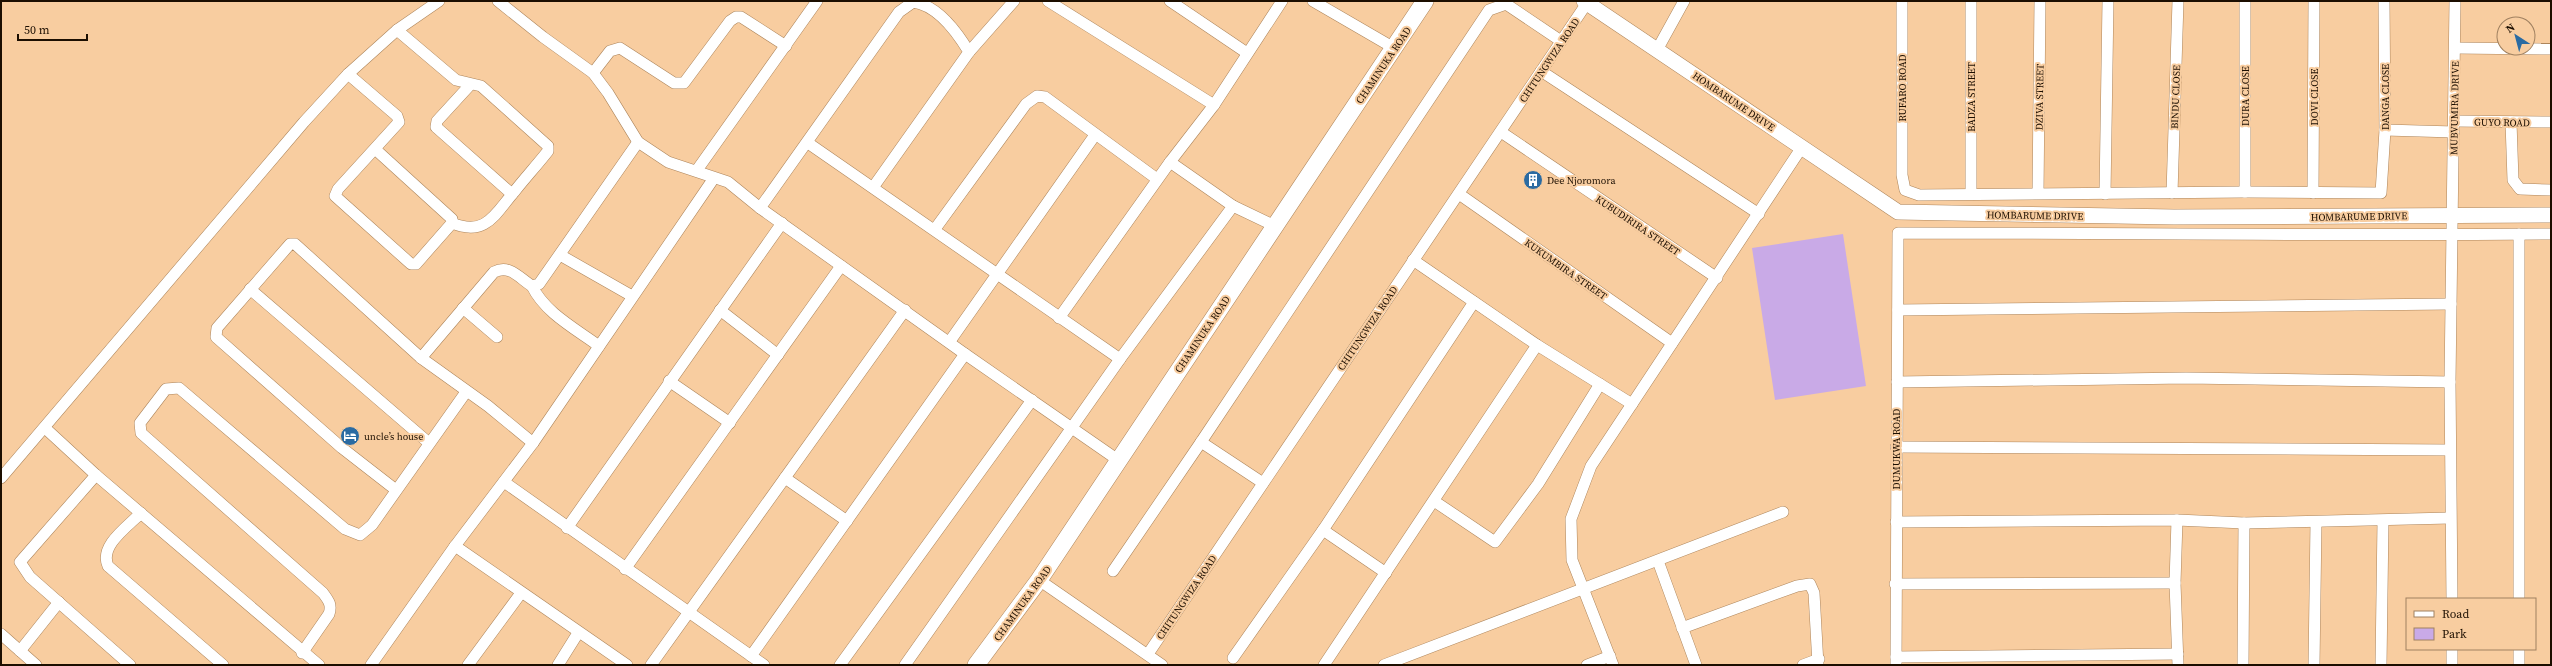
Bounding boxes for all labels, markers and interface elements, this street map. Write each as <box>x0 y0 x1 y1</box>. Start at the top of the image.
scale bar <box>18 16 87 42</box>
street label: CHITUNGWIZA ROAD <box>1516 16 1582 105</box>
north arrow <box>2496 16 2536 56</box>
text: N <box>2503 20 2518 37</box>
text: 50 m <box>24 22 50 38</box>
street label: CHAMINUKA ROAD <box>1353 24 1414 106</box>
street label: RUFARO ROAD <box>1896 54 1909 122</box>
street label: MUBVUMIRA DRIVE <box>2447 61 2462 155</box>
street label: BADZA STREET <box>1965 62 1978 132</box>
street label: DZIVA STREET <box>2032 64 2047 130</box>
street label: DANGA CLOSE <box>2379 64 2392 130</box>
street label: BINDU CLOSE <box>2168 65 2183 129</box>
street label: DURA CLOSE <box>2239 66 2252 126</box>
street label: HOMBARUME DRIVE <box>1690 69 1777 134</box>
street label: DOVI CLOSE <box>2308 69 2321 125</box>
street label: GUYO ROAD <box>2474 116 2530 129</box>
building icon: Dee Njoromora <box>1522 169 1544 191</box>
place label: Dee Njoromora <box>1547 174 1616 187</box>
street label: KUBUDIRIRA STREET <box>1593 192 1682 258</box>
street label: HOMBARUME DRIVE <box>1987 208 2083 223</box>
street label: HOMBARUME DRIVE <box>2311 209 2407 224</box>
street label: KUKUMBIRA STREET <box>1522 236 1609 303</box>
street label: CHITUNGWIZA ROAD <box>1334 284 1400 373</box>
street label: CHAMINUKA ROAD <box>1172 293 1233 375</box>
street label: DUMUKWA ROAD <box>1890 409 1903 489</box>
hotel icon: uncle’s house <box>339 425 361 447</box>
place label: uncle’s house <box>364 430 423 443</box>
street label: CHITUNGWIZA ROAD <box>1153 553 1219 642</box>
street label: CHAMINUKA ROAD <box>991 563 1054 644</box>
legend <box>2406 598 2536 650</box>
text: Road <box>2442 606 2469 622</box>
text: Park <box>2442 626 2467 642</box>

